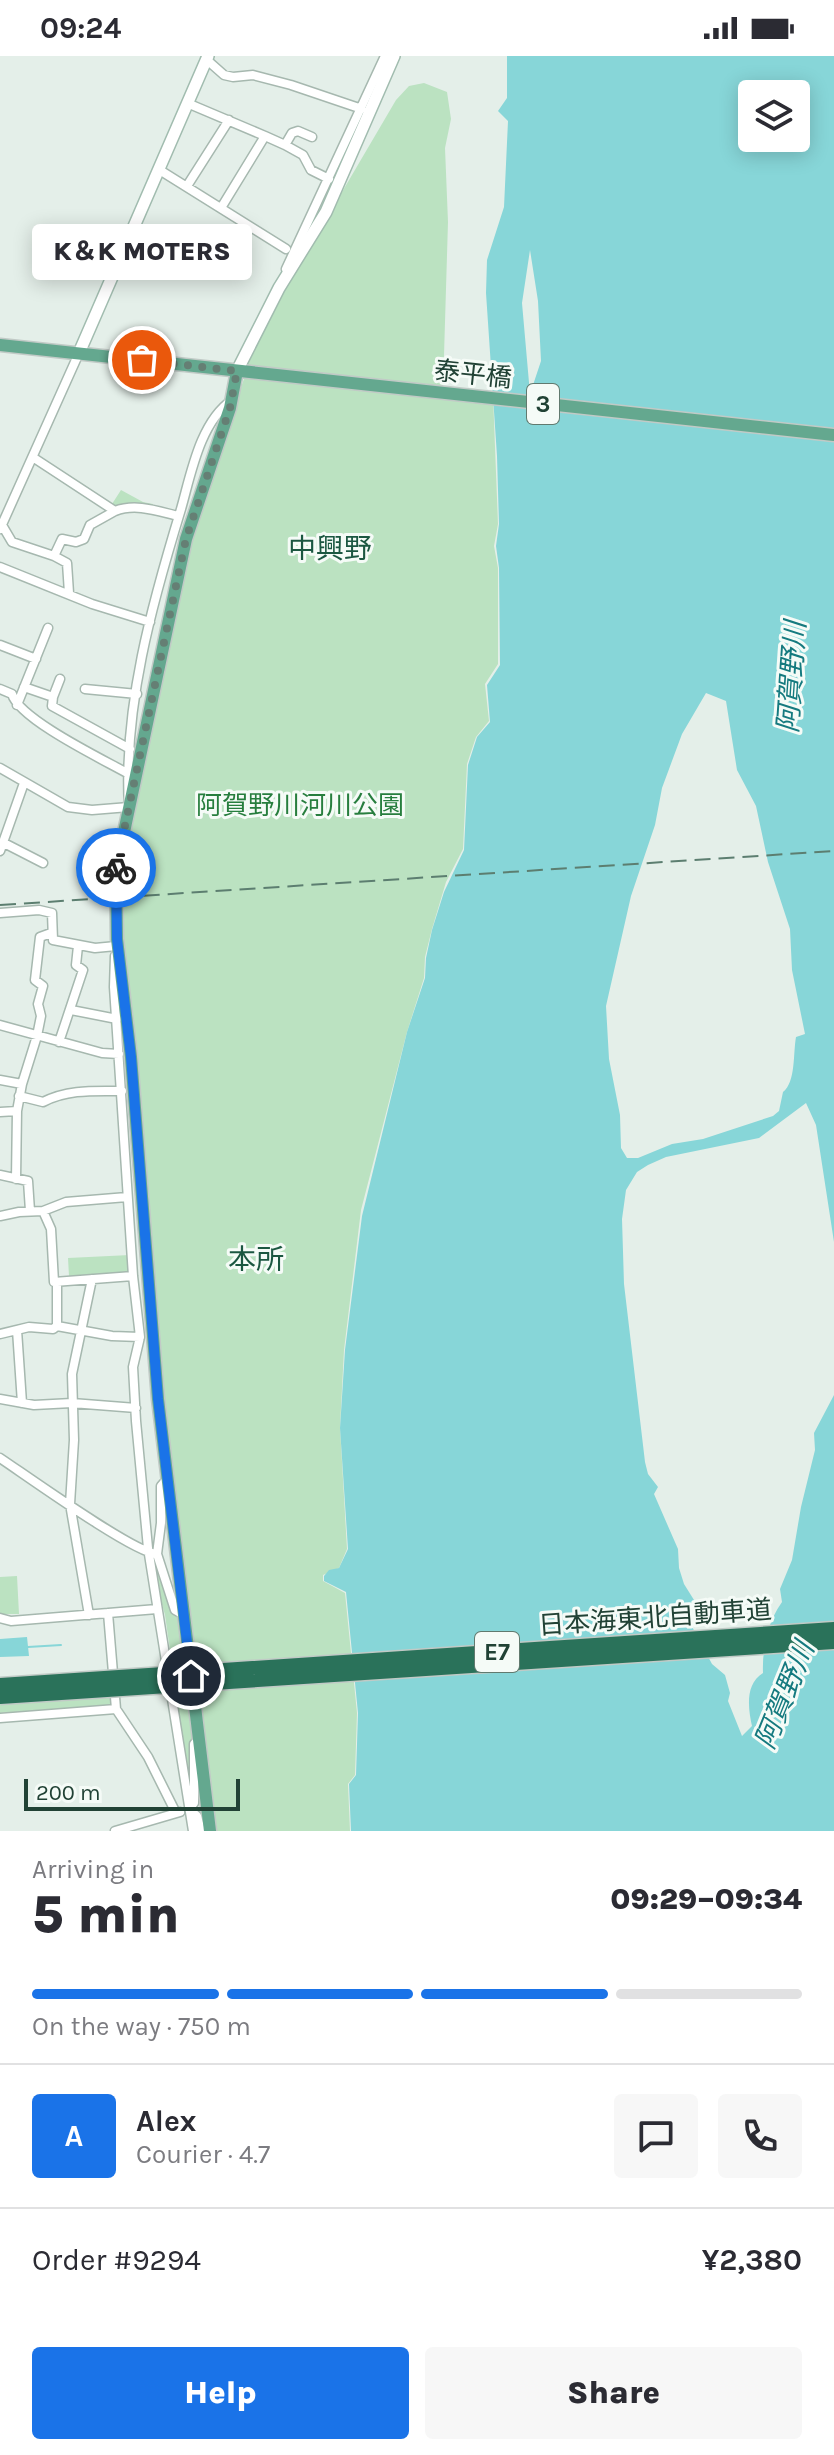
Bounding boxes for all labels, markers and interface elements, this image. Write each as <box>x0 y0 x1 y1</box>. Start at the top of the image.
text: 09:24 <box>40 10 121 46</box>
map controls <box>738 80 810 152</box>
button: layers <box>738 80 810 152</box>
callout: K＆K MOTERS <box>32 224 252 280</box>
text: K＆K MOTERS <box>53 236 231 267</box>
pin <box>108 326 176 394</box>
icon: bag <box>120 338 164 382</box>
street label: 泰平橋 <box>433 355 513 394</box>
road number: 3 <box>527 384 559 424</box>
district label: 中興野 <box>288 532 372 565</box>
water label: 阿賀野川 <box>771 617 812 734</box>
park label: 阿賀野川河川公園 <box>196 790 404 821</box>
courier <box>76 828 156 908</box>
icon: bike <box>94 846 138 890</box>
district label: 本所 <box>228 1243 284 1276</box>
street label: 日本海東北自動車道 <box>537 1594 773 1641</box>
road number: E7 <box>475 1632 519 1672</box>
water label: 阿賀野川 <box>748 1634 822 1753</box>
pin <box>157 1642 225 1710</box>
icon: home <box>169 1654 213 1698</box>
scale bar <box>24 1775 240 1811</box>
text: 200 m <box>36 1780 101 1806</box>
text: Arriving in <box>32 1854 154 1885</box>
text: 09:29–09:34 <box>610 1881 802 1917</box>
text: 5 min <box>32 1884 179 1945</box>
text: On the way · 750 m <box>32 2011 251 2042</box>
button: chat <box>614 2094 698 2178</box>
button: phone <box>718 2094 802 2178</box>
text: Alex <box>136 2103 196 2139</box>
text: A <box>65 2118 83 2154</box>
text: Courier · 4.7 <box>136 2139 270 2170</box>
text: Order #9294 <box>32 2242 201 2278</box>
text: ¥2,380 <box>702 2242 802 2278</box>
button: Help <box>32 2347 409 2439</box>
button: Share <box>425 2347 802 2439</box>

